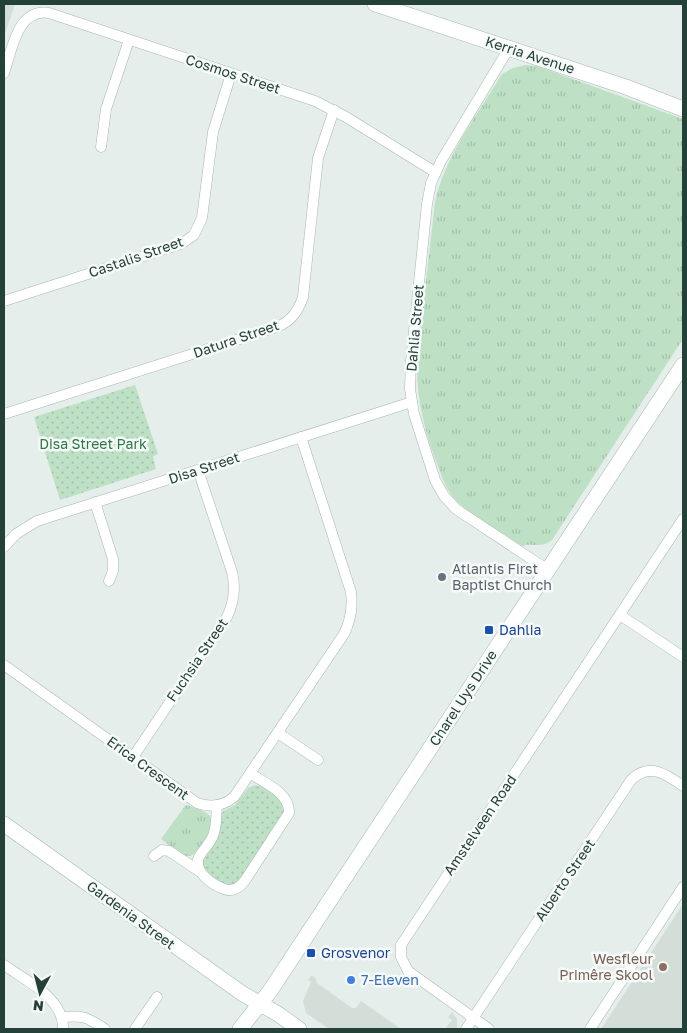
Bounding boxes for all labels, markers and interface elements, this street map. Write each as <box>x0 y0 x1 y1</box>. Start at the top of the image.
street label: Kerria Avenue <box>483 32 577 77</box>
street label: Cosmos Street <box>184 50 283 97</box>
street label: Castalis Street <box>86 232 185 281</box>
street label: Dahlia Street <box>402 284 427 372</box>
street label: Datura Street <box>191 316 281 361</box>
park label: Disa Street Park <box>39 435 147 452</box>
street label: Disa Street <box>166 448 242 487</box>
place label: Atlantis First Baptist Church <box>452 560 552 593</box>
marker: Atlantis First Baptist Church <box>436 571 448 583</box>
street label: Fuchsia Street <box>162 615 231 705</box>
place label: Dahlia <box>499 621 541 638</box>
marker: Dahlia <box>483 624 495 636</box>
street label: Charel Uys Drive <box>425 646 500 749</box>
street label: Erica Crescent <box>104 732 193 803</box>
street label: Amstelveen Road <box>440 771 519 878</box>
street label: Alberto Street <box>531 836 598 924</box>
street label: Gardenia Street <box>84 877 179 952</box>
place label: Grosvenor <box>321 944 391 961</box>
marker: Grosvenor <box>305 947 317 959</box>
place label: Wesfleur Primêre Skool <box>559 950 654 983</box>
marker: Wesfleur Primêre Skool <box>657 961 669 973</box>
north arrow <box>15 968 65 1018</box>
place label: 7-Eleven <box>361 971 419 988</box>
marker: 7-Eleven <box>345 974 357 986</box>
text: N <box>32 997 45 1015</box>

